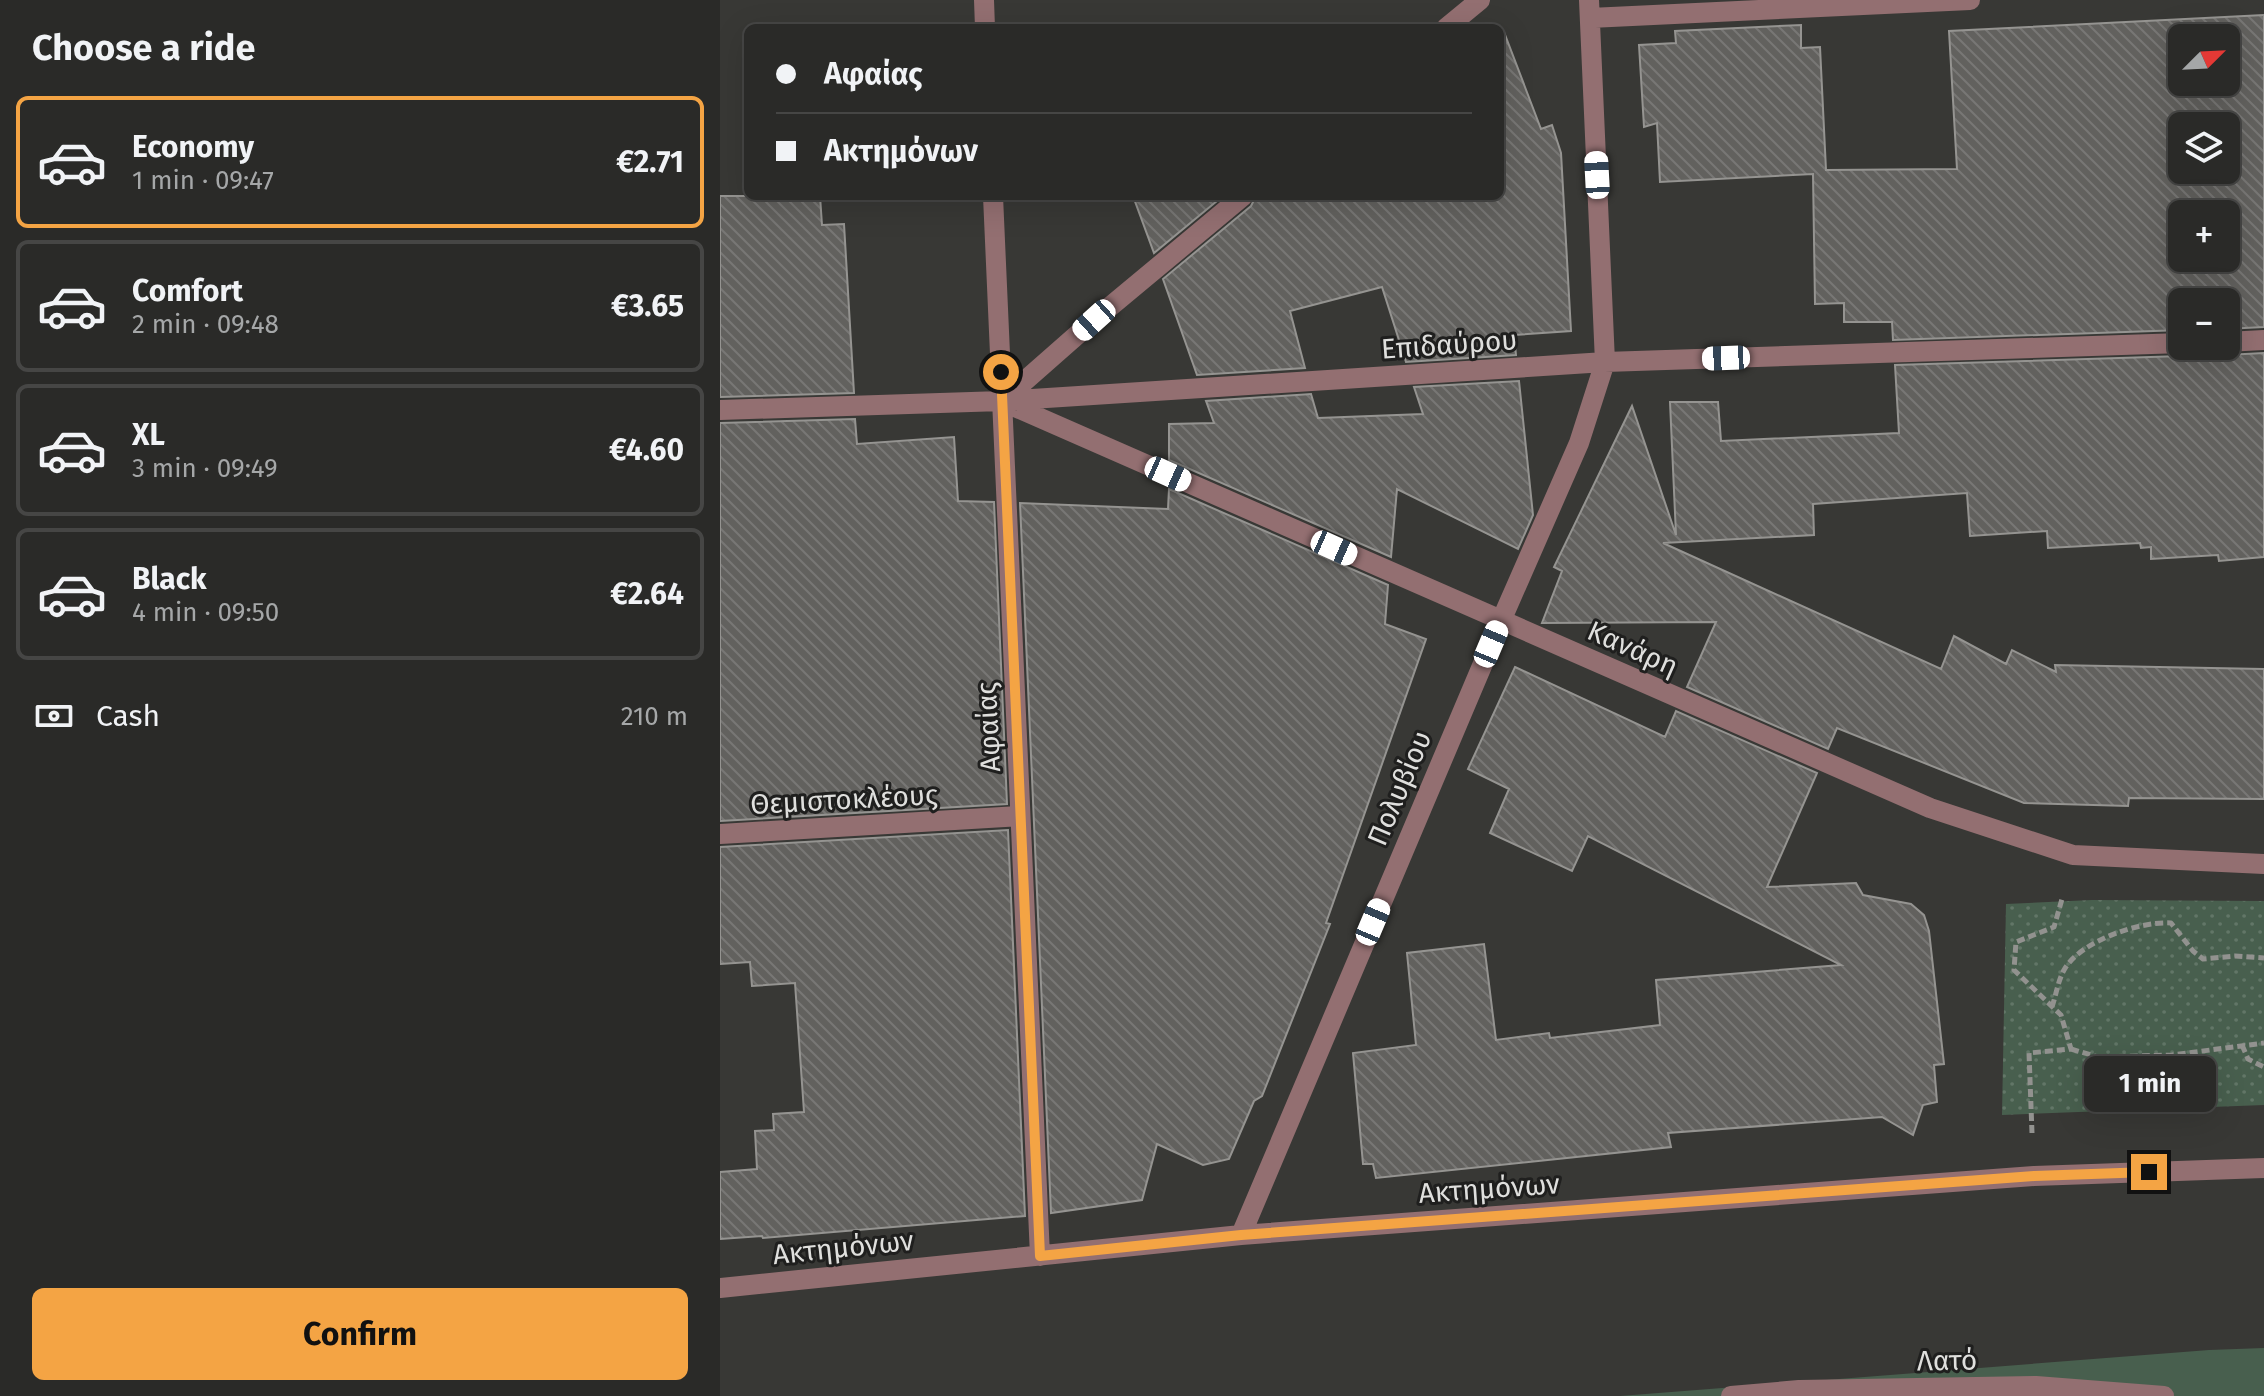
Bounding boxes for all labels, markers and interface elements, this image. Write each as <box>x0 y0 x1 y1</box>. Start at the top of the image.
north arrow <box>2168 24 2240 96</box>
map controls <box>2168 24 2240 360</box>
text: Choose a ride <box>32 26 255 70</box>
text: Αφαίας <box>824 56 923 92</box>
button: layers <box>2168 112 2240 184</box>
icon: car <box>36 126 108 198</box>
text: Economy <box>132 129 254 165</box>
text: Ακτημόνων <box>824 133 978 169</box>
text: €2.71 <box>616 144 684 180</box>
car <box>1584 150 1610 200</box>
text: 1 min · 09:47 <box>132 165 274 196</box>
button: + <box>2168 200 2240 272</box>
icon: car <box>36 270 108 342</box>
text: Comfort <box>132 273 243 309</box>
text: €3.65 <box>611 288 684 324</box>
button: − <box>2168 288 2240 360</box>
car <box>1068 295 1120 345</box>
text: 2 min · 09:48 <box>132 309 279 340</box>
street label: Επιδαύρου <box>1380 323 1518 366</box>
car <box>1702 345 1750 371</box>
route start <box>983 354 1019 390</box>
icon: car <box>36 414 108 486</box>
text: XL <box>132 417 165 453</box>
text: €4.60 <box>609 432 684 468</box>
text: 3 min · 09:49 <box>132 453 278 484</box>
car <box>1141 453 1195 495</box>
car <box>1307 527 1361 569</box>
icon: car <box>36 558 108 630</box>
text: Black <box>132 561 207 597</box>
text: €2.64 <box>610 576 684 612</box>
text: 4 min · 09:50 <box>132 597 279 628</box>
street label: Κανάρη <box>1582 614 1683 683</box>
car <box>1471 617 1511 671</box>
street label: Αφαίας <box>970 681 1007 773</box>
icon: cash <box>32 694 76 738</box>
text: Cash <box>96 698 160 734</box>
text: 210 m <box>621 701 688 732</box>
street label: Πολυβίου <box>1361 726 1438 851</box>
street label: Θεμιστοκλέους <box>749 778 939 821</box>
car <box>1353 895 1393 949</box>
callout: 1 min <box>2083 1056 2215 1112</box>
text: 1 min <box>2119 1068 2181 1099</box>
route end <box>2131 1154 2167 1190</box>
street label: Ακτημόνων <box>1417 1167 1561 1210</box>
street label: Ακτημόνων <box>771 1224 916 1271</box>
button: Confirm <box>32 1288 688 1380</box>
street label: Λατό <box>1916 1343 1978 1378</box>

